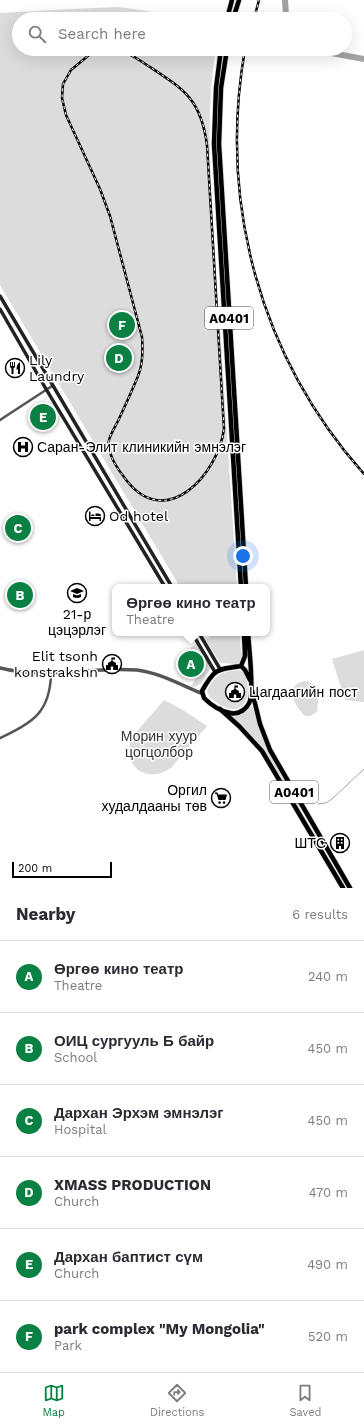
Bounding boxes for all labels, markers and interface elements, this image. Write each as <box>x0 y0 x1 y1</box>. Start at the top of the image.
search box <box>12 12 352 56</box>
icon: search <box>26 23 48 45</box>
text: Search here <box>58 25 146 43</box>
road number: A0401 <box>205 307 253 329</box>
pin: F <box>109 310 135 340</box>
pin: D <box>106 343 132 373</box>
place label: Lily Laundry <box>29 352 85 384</box>
restaurant icon: Lily Laundry <box>4 357 26 379</box>
pin: E <box>30 402 56 432</box>
hospital icon: Саран-Элит клиникийн эмнэлэг <box>12 436 34 458</box>
place label: Саран-Элит клиникийн эмнэлэг <box>37 439 246 455</box>
hotel icon: Od hotel <box>84 505 106 527</box>
place label: Od hotel <box>109 508 169 524</box>
pin: C <box>5 513 31 543</box>
your location <box>233 546 253 566</box>
pin: B <box>7 580 33 610</box>
school or university icon: 21-р цэцэрлэг <box>66 582 88 604</box>
popup <box>112 584 270 636</box>
text: Өргөө кино театр <box>126 594 256 612</box>
place label: 21-р цэцэрлэг <box>48 606 106 638</box>
text: Theatre <box>126 612 175 627</box>
place label: Elit tsonh konstrakshn <box>14 648 98 680</box>
pin: A <box>178 649 204 679</box>
public building icon: Elit tsonh konstrakshn <box>101 653 123 675</box>
public building icon: Цагдаагийн пост <box>224 681 246 703</box>
place label: Цагдаагийн пост <box>249 684 358 700</box>
park label: Морин хуур цогцолбор <box>121 728 197 760</box>
road number: A0401 <box>270 781 318 803</box>
place label: Оргил худалдааны төв <box>101 782 207 814</box>
supermarket icon: Оргил худалдааны төв <box>210 787 232 809</box>
building icon: ШТС <box>329 832 351 854</box>
place label: ШТС <box>295 835 326 851</box>
scale bar <box>12 860 112 879</box>
text: 200 m <box>18 862 52 875</box>
text: Nearby <box>16 904 75 924</box>
text: 6 results <box>292 907 348 922</box>
text: Өргөө кино театр <box>54 960 183 978</box>
text: A <box>25 969 33 984</box>
text: 240 m <box>308 969 348 984</box>
text: Theatre <box>54 978 102 993</box>
text: ОИЦ сургууль Б байр <box>54 1032 214 1050</box>
text: B <box>25 1041 33 1056</box>
text: 450 m <box>308 1041 348 1056</box>
text: School <box>54 1050 97 1065</box>
text: Дархан Эрхэм эмнэлэг <box>54 1104 224 1122</box>
text: C <box>25 1113 33 1128</box>
text: 450 m <box>308 1113 348 1128</box>
text: Hospital <box>54 1122 106 1137</box>
text: XMASS PRODUCTION <box>54 1176 211 1194</box>
text: D <box>24 1185 34 1200</box>
text: 470 m <box>309 1185 348 1200</box>
text: Church <box>54 1194 99 1209</box>
text: Дархан баптист сүм <box>54 1248 203 1266</box>
text: E <box>25 1257 33 1272</box>
text: 490 m <box>307 1257 348 1272</box>
text: Church <box>54 1266 99 1281</box>
text: park complex "My Mongolia" <box>54 1320 265 1338</box>
text: F <box>25 1329 33 1344</box>
text: 520 m <box>308 1329 348 1344</box>
text: Park <box>54 1338 82 1353</box>
tab: Map <box>43 1382 65 1419</box>
tab: Directions <box>150 1382 204 1419</box>
tab: Saved <box>289 1382 321 1419</box>

